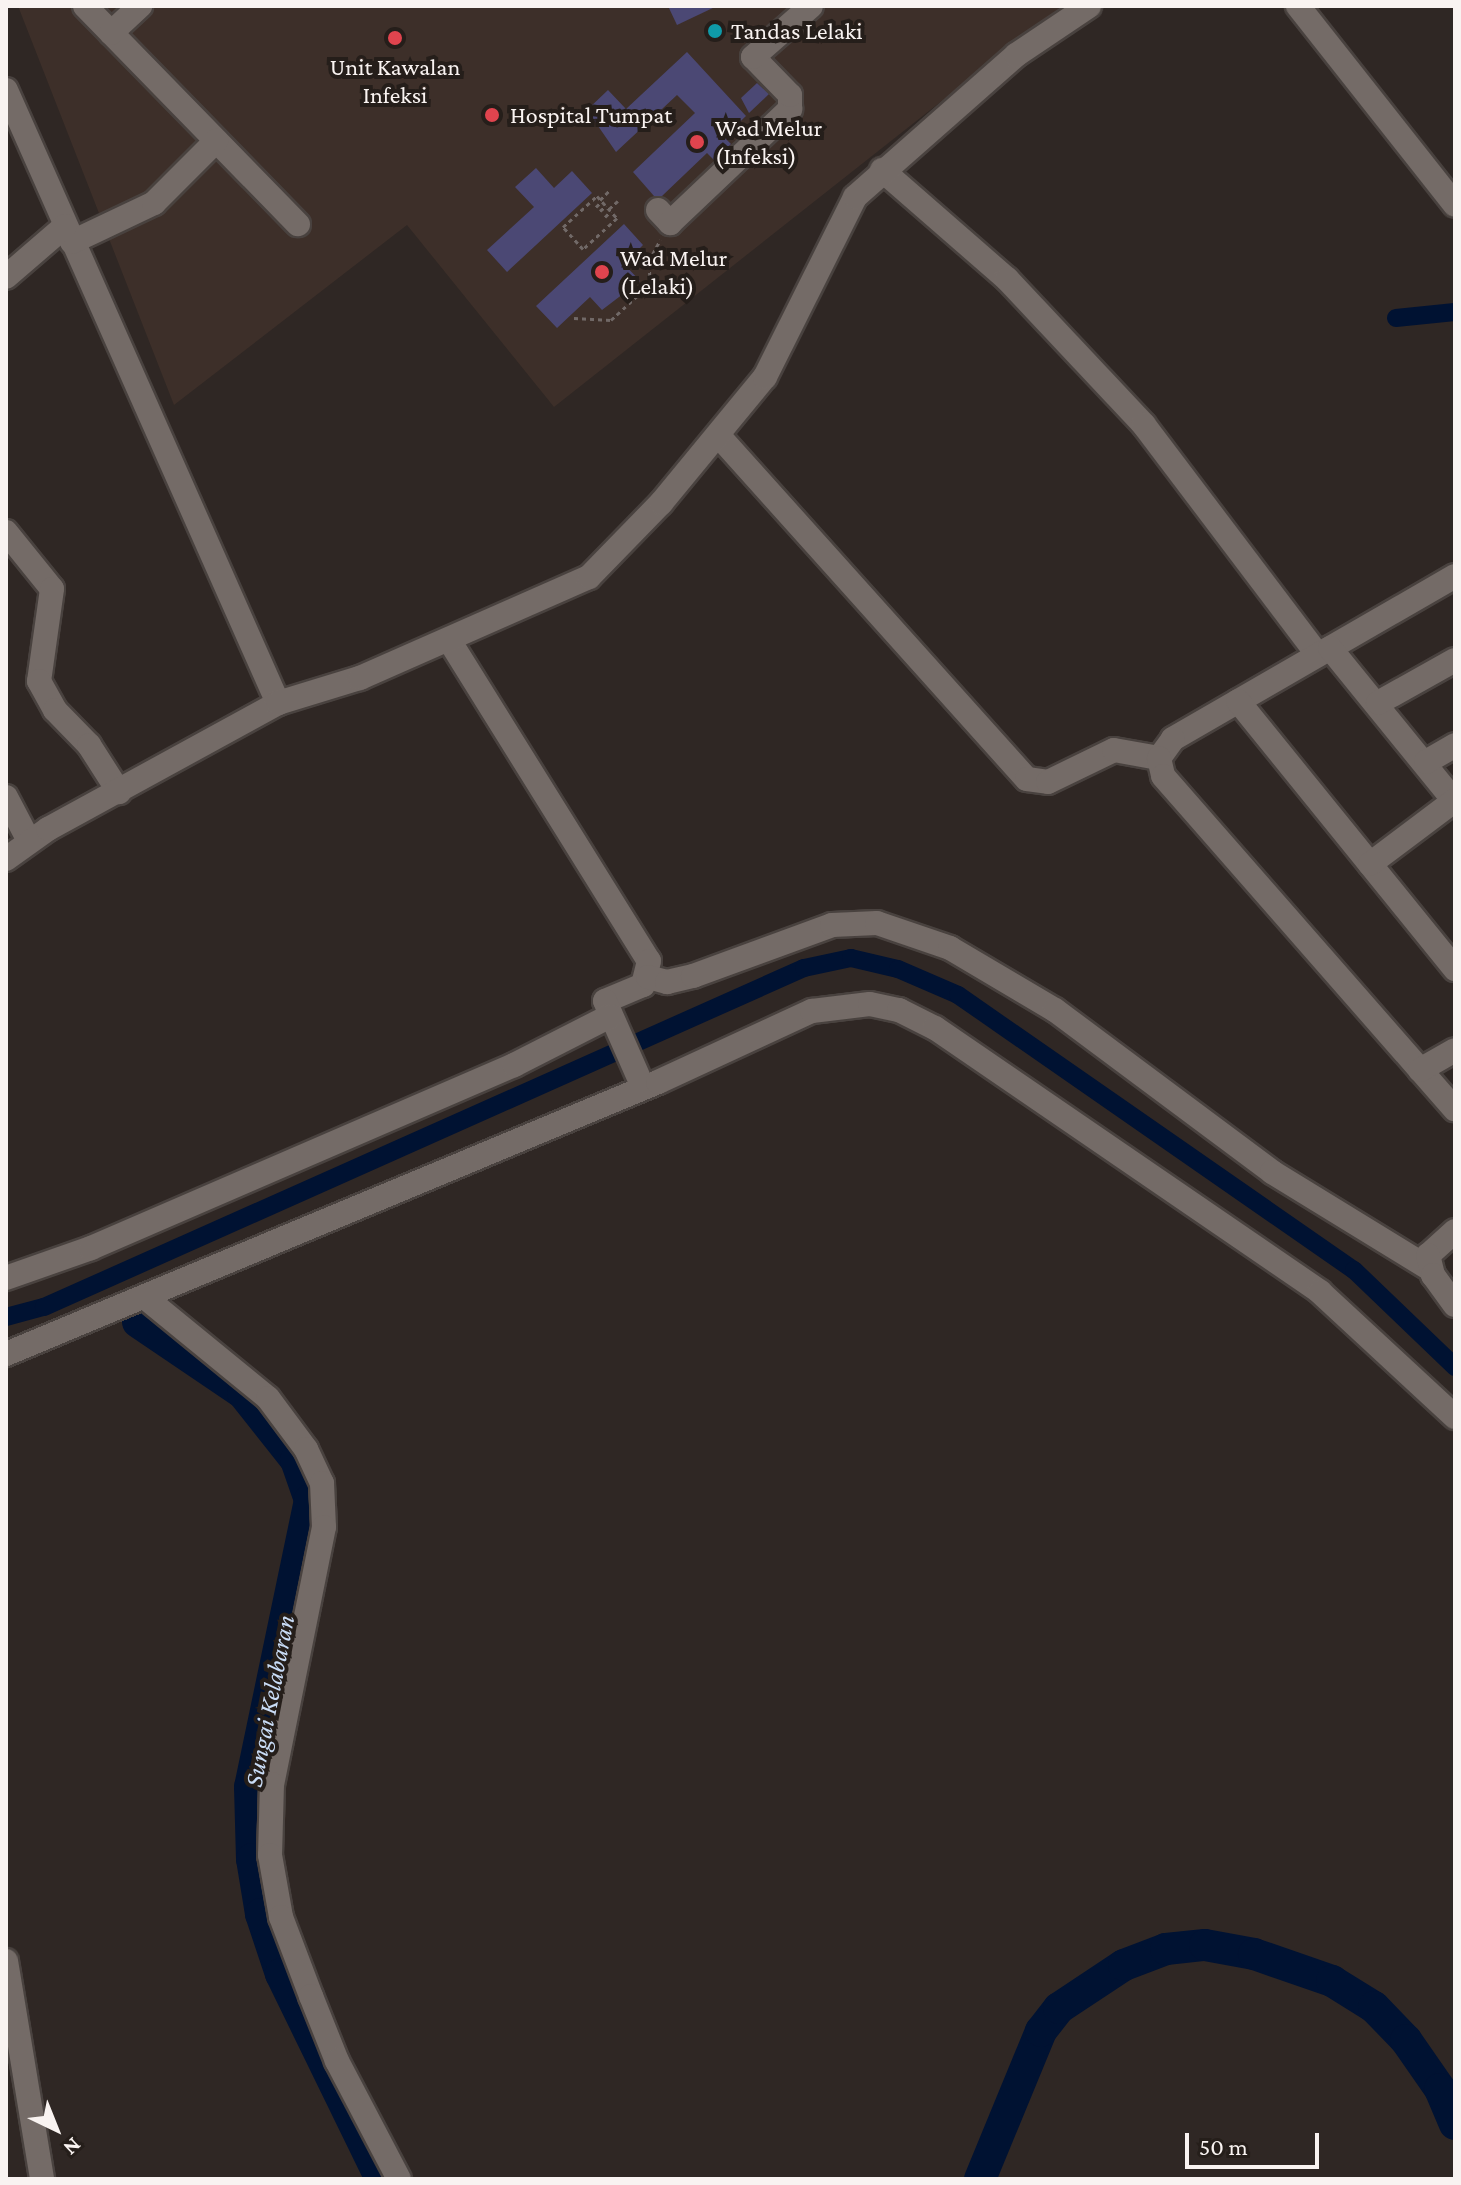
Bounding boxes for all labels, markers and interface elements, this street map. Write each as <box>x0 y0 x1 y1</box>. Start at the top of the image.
place label: Tandas Lelaki <box>731 17 863 45</box>
marker: Tandas Lelaki <box>706 22 724 40</box>
marker: Unit Kawalan Infeksi <box>384 27 406 49</box>
place label: Unit Kawalan Infeksi <box>330 53 460 109</box>
place label: Hospital Tumpat <box>510 101 672 129</box>
marker: Hospital Tumpat <box>481 104 503 126</box>
place label: Wad Melur (Infeksi) <box>715 114 822 170</box>
marker: Wad Melur (Infeksi) <box>686 131 708 153</box>
place label: Wad Melur (Lelaki) <box>620 244 727 300</box>
marker: Wad Melur (Lelaki) <box>591 261 613 283</box>
water label: Sungai Kelabaran <box>238 1612 302 1790</box>
north arrow <box>16 2089 96 2169</box>
scale bar <box>1189 2117 1323 2167</box>
text: N <box>59 2133 87 2161</box>
text: 50 m <box>1199 2133 1248 2160</box>

